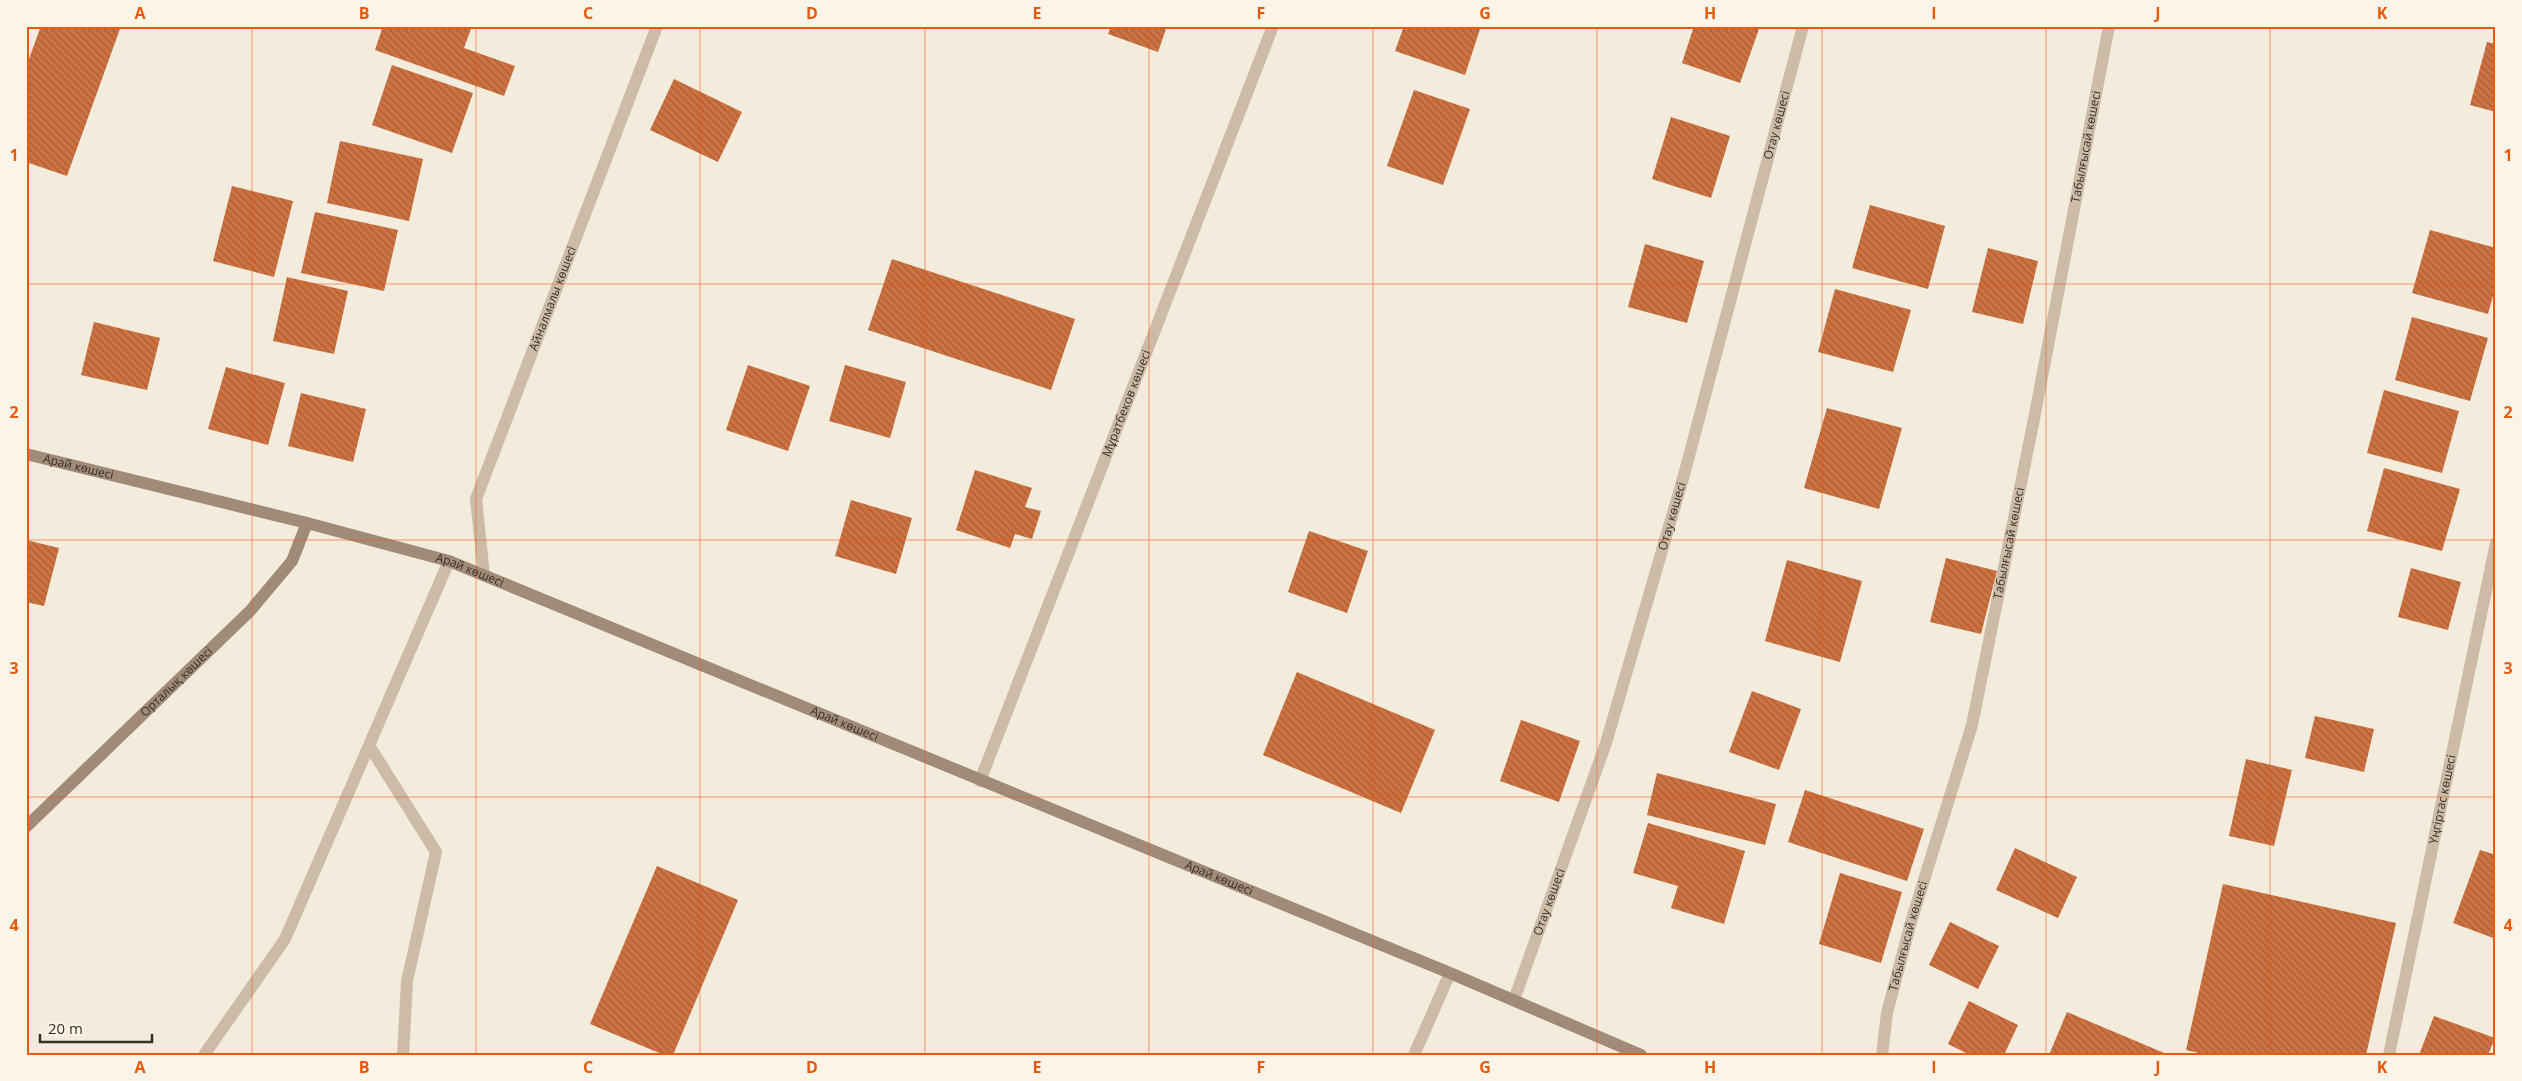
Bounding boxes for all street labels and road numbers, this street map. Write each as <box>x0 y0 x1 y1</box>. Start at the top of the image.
street label: Отау көшесі <box>1759 89 1793 161</box>
street label: Табылғысай көшесі <box>2066 89 2104 204</box>
street label: Айналмалы көшесі <box>524 244 580 353</box>
street label: Мұратбеков көшесі <box>1098 347 1155 459</box>
street label: Арай көшесі <box>42 450 116 483</box>
street label: Отау көшесі <box>1653 480 1689 552</box>
street label: Табылғысай көшесі <box>1989 486 2028 601</box>
street label: Арай көшесі <box>434 549 507 591</box>
street label: Орталық көшесі <box>136 643 216 720</box>
street label: Арай көшесі <box>808 702 881 745</box>
street label: Үңгіртас көшесі <box>2424 753 2460 846</box>
street label: Арай көшесі <box>1183 856 1256 899</box>
street label: Отау көшесі <box>1529 866 1568 938</box>
street label: Табылғысай көшесі <box>1884 879 1931 993</box>

